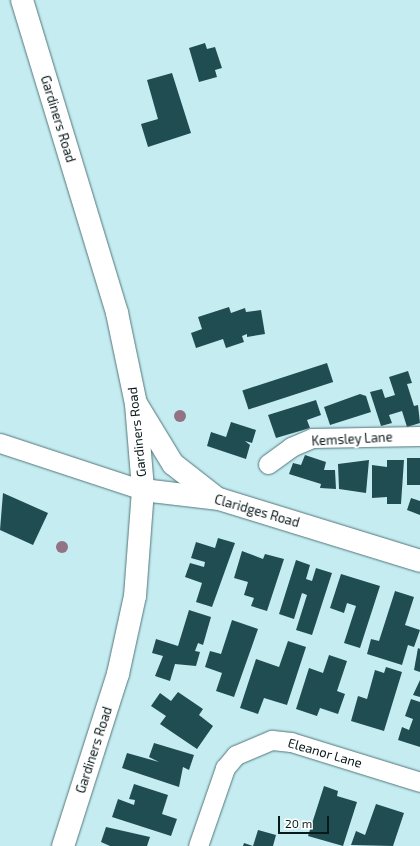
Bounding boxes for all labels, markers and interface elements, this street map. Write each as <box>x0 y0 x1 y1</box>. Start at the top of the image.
street label: Gardiners Road <box>37 74 79 164</box>
street label: Gardiners Road <box>125 386 149 478</box>
street label: Kemsley Lane <box>311 429 393 449</box>
street label: Claridges Road <box>213 491 301 531</box>
street label: Gardiners Road <box>73 705 115 795</box>
street label: Eleanor Lane <box>286 735 364 771</box>
scale bar <box>280 808 331 834</box>
text: 20 m <box>285 816 312 830</box>

